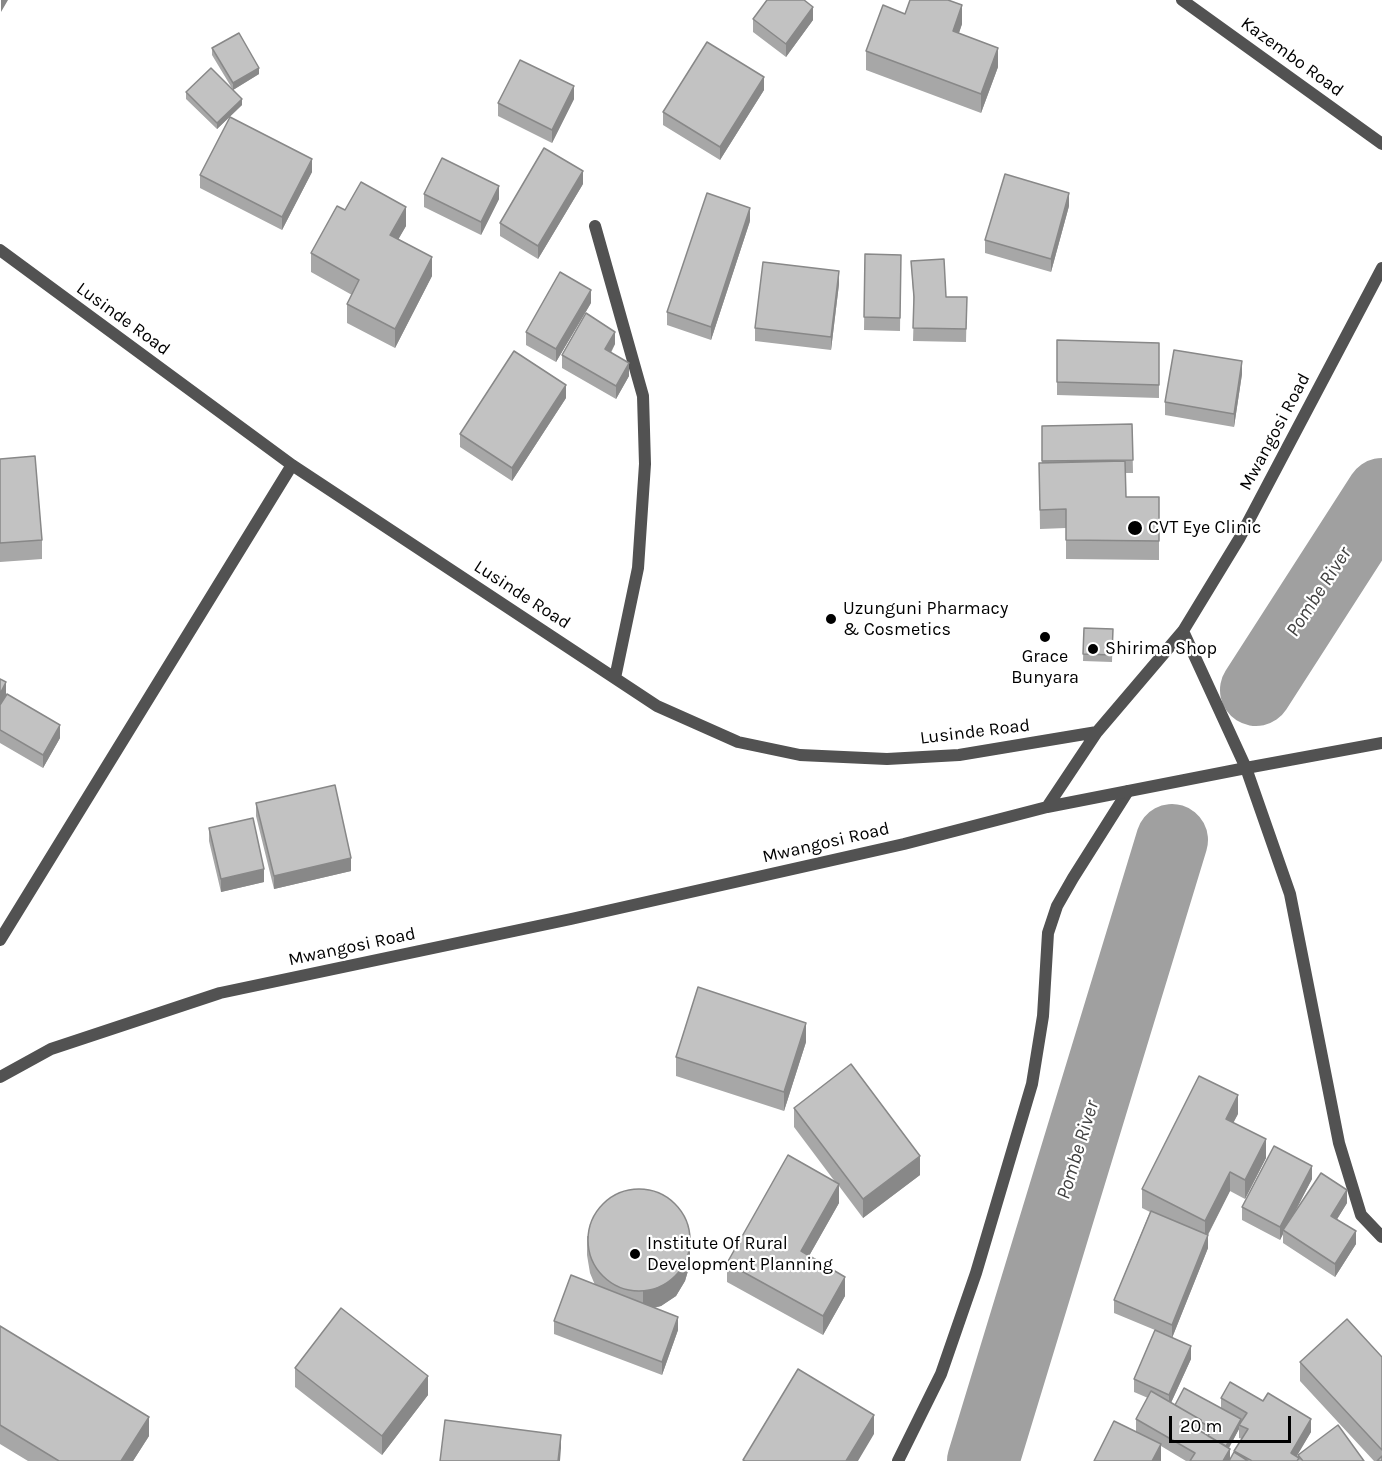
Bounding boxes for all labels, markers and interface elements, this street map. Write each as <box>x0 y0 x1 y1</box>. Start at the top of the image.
street label: Kazembo Road <box>1236 13 1348 101</box>
street label: Lusinde Road <box>72 278 174 360</box>
street label: Mwangosi Road <box>1235 370 1315 494</box>
place label: CVT Eye Clinic <box>1148 517 1261 539</box>
marker: CVT Eye Clinic <box>1126 519 1144 537</box>
water label: Pombe River <box>1281 543 1357 641</box>
street label: Lusinde Road <box>470 556 574 634</box>
place label: Uzunguni Pharmacy & Cosmetics <box>843 598 1008 640</box>
marker: Uzunguni Pharmacy & Cosmetics <box>824 612 838 626</box>
marker: Grace Bunyara <box>1038 630 1052 644</box>
place label: Shirima Shop <box>1105 638 1217 660</box>
marker: Shirima Shop <box>1086 642 1100 656</box>
place label: Grace Bunyara <box>1011 646 1079 688</box>
street label: Lusinde Road <box>919 715 1031 749</box>
street label: Mwangosi Road <box>760 818 892 868</box>
street label: Mwangosi Road <box>286 923 418 971</box>
water label: Pombe River <box>1052 1098 1104 1202</box>
place label: Institute Of Rural Development Planning <box>647 1233 833 1276</box>
marker: Institute Of Rural Development Planning <box>628 1247 642 1261</box>
scale bar <box>1172 1404 1294 1442</box>
text: 20 m <box>1180 1415 1222 1437</box>

